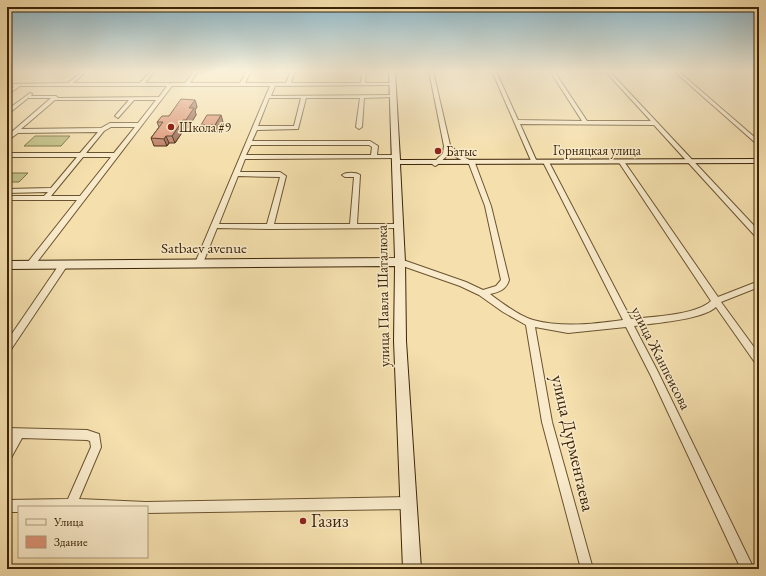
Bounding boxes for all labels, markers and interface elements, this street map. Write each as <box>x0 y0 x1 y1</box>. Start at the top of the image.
place label: Школа #9 <box>179 119 232 136</box>
marker: Школа #9 <box>166 122 176 132</box>
street label: Горняцкая улица <box>553 142 642 159</box>
place label: Батыс <box>446 143 477 160</box>
marker: Батыс <box>433 146 443 156</box>
street label: улица Павла Шаталюка <box>372 225 393 367</box>
street label: Satbaev avenue <box>161 238 247 257</box>
street label: улица Жанпеисова <box>627 303 696 413</box>
street label: улица Дурментаева <box>547 372 601 514</box>
legend <box>18 506 148 558</box>
place label: Газиз <box>311 509 349 532</box>
text: Улица <box>53 514 84 530</box>
marker: Газиз <box>298 516 308 526</box>
text: Здание <box>54 534 88 550</box>

